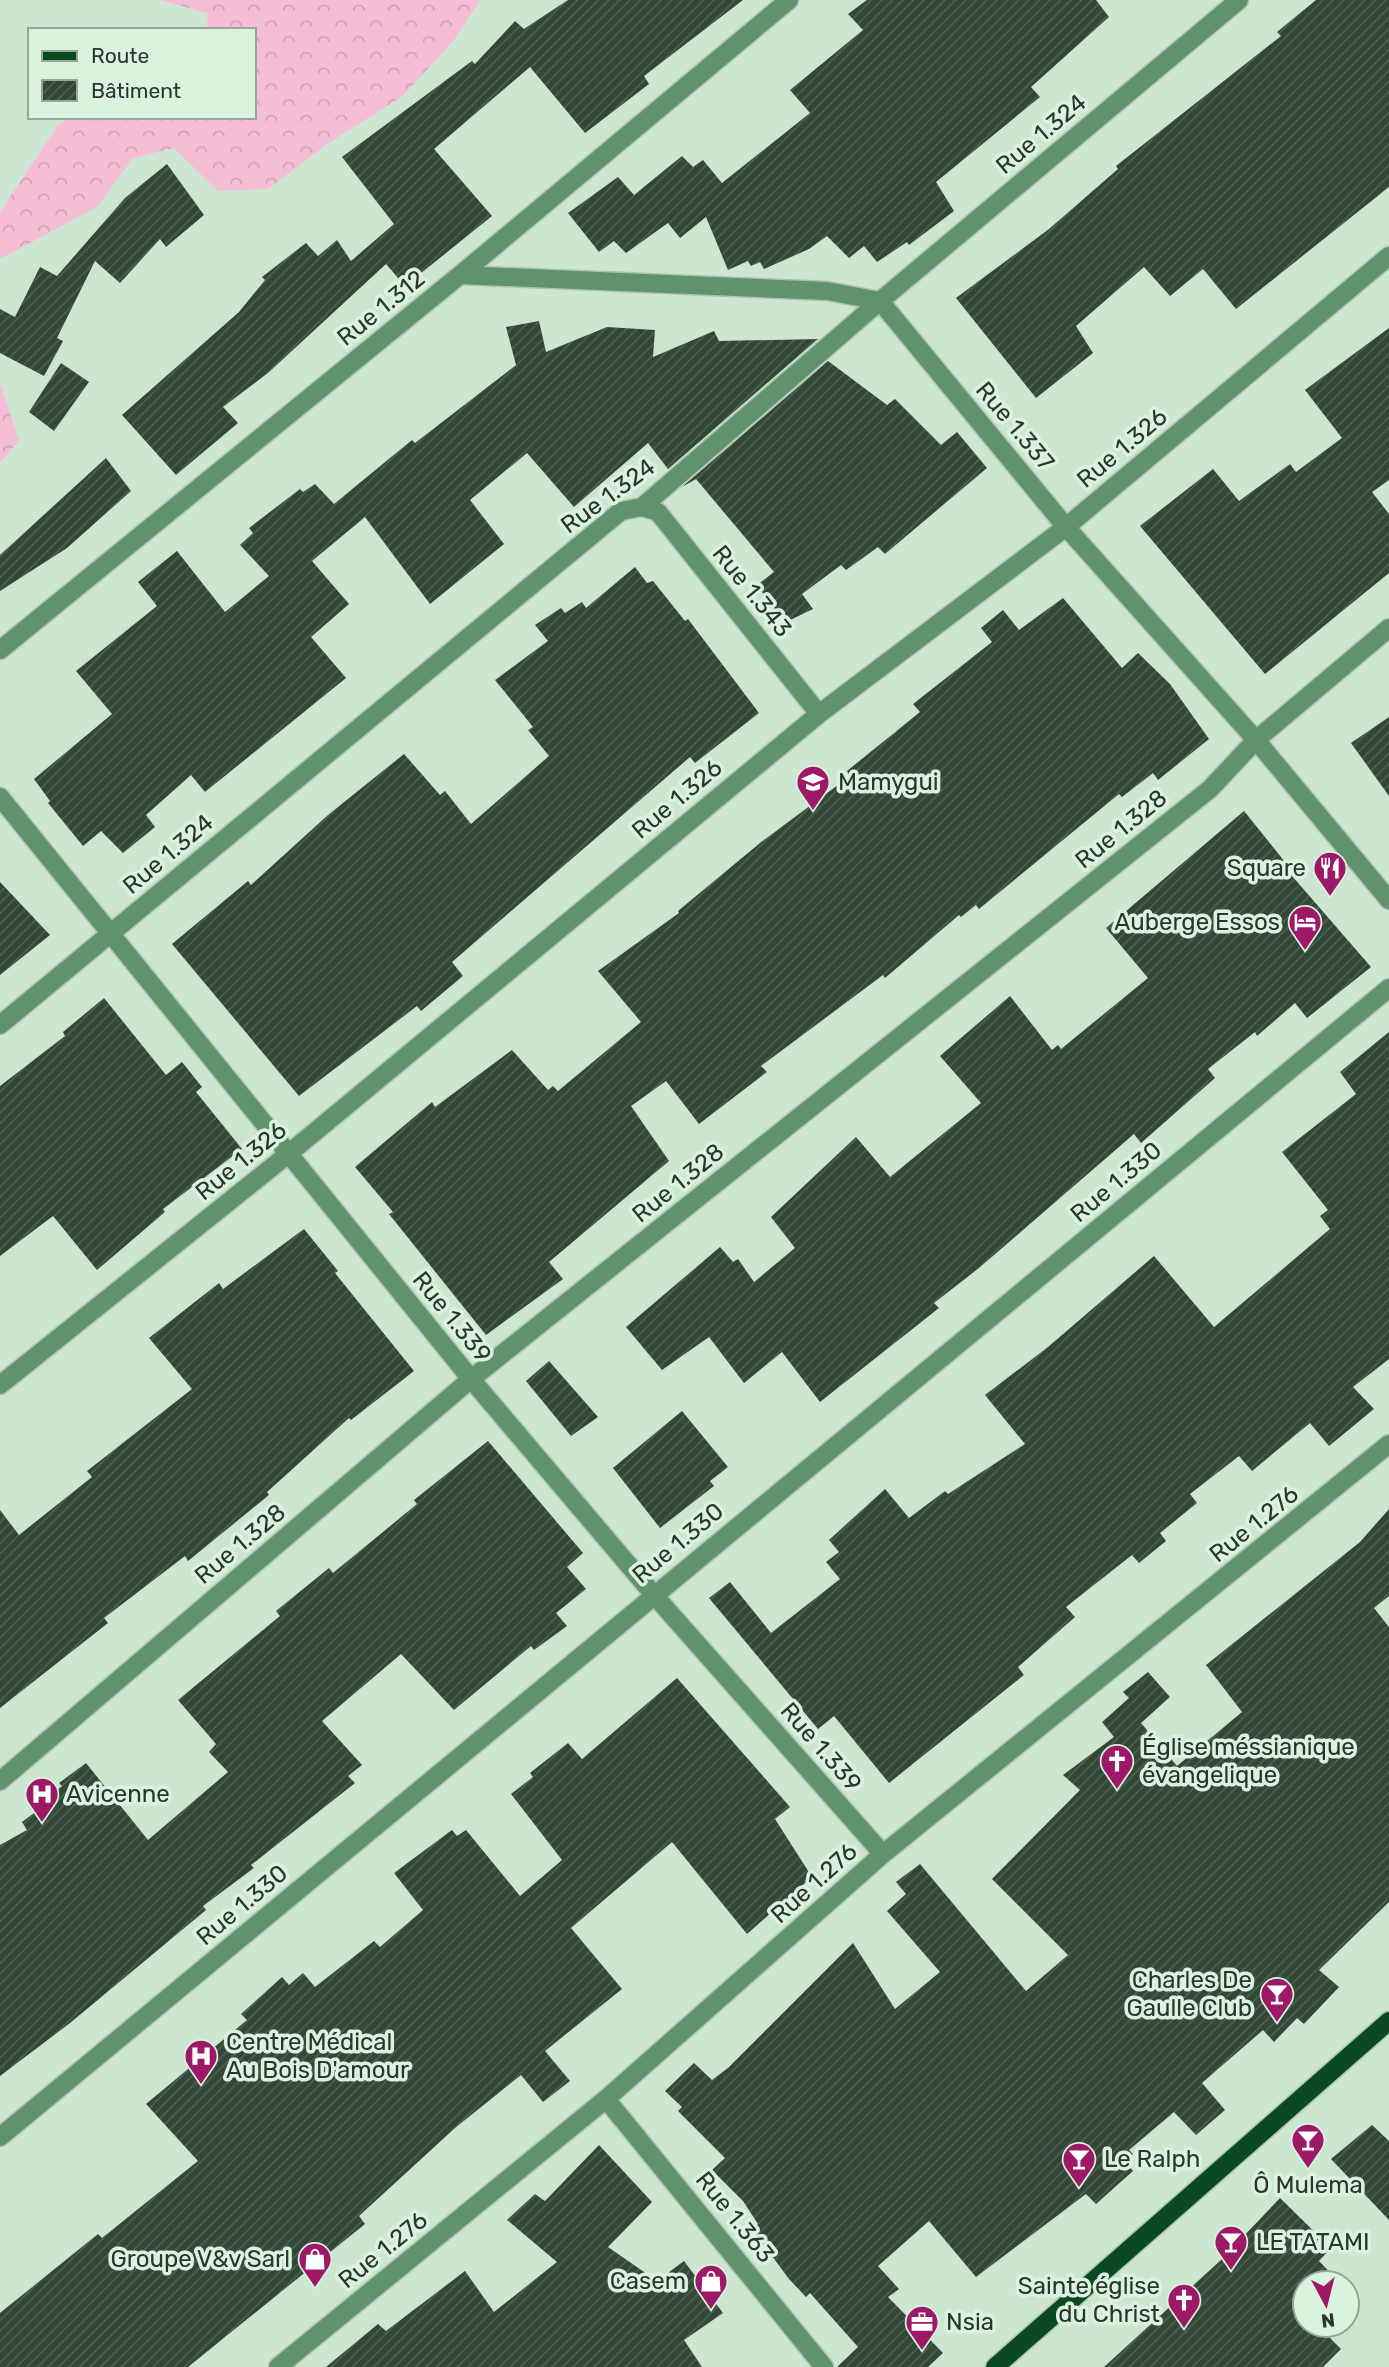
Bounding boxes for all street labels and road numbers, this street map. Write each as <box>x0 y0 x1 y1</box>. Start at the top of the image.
street label: Rue 1.324 <box>990 88 1092 180</box>
street label: Rue 1.312 <box>332 264 430 352</box>
street label: Rue 1.337 <box>970 376 1060 476</box>
street label: Rue 1.326 <box>1071 402 1173 494</box>
street label: Rue 1.324 <box>556 453 660 539</box>
street label: Rue 1.343 <box>707 540 797 642</box>
street label: Rue 1.326 <box>626 753 728 845</box>
street label: Rue 1.328 <box>1070 784 1172 874</box>
street label: Rue 1.324 <box>117 808 219 900</box>
street label: Rue 1.326 <box>190 1116 292 1206</box>
street label: Rue 1.330 <box>1065 1136 1167 1228</box>
street label: Rue 1.328 <box>627 1138 729 1228</box>
street label: Rue 1.339 <box>407 1266 497 1368</box>
street label: Rue 1.276 <box>1204 1480 1304 1568</box>
street label: Rue 1.330 <box>627 1497 729 1589</box>
street label: Rue 1.328 <box>189 1498 291 1590</box>
street label: Rue 1.339 <box>775 1697 867 1797</box>
street label: Rue 1.276 <box>765 1837 863 1929</box>
street label: Rue 1.330 <box>191 1859 293 1951</box>
street label: Rue 1.363 <box>690 2166 780 2268</box>
street label: Rue 1.276 <box>333 2206 433 2294</box>

